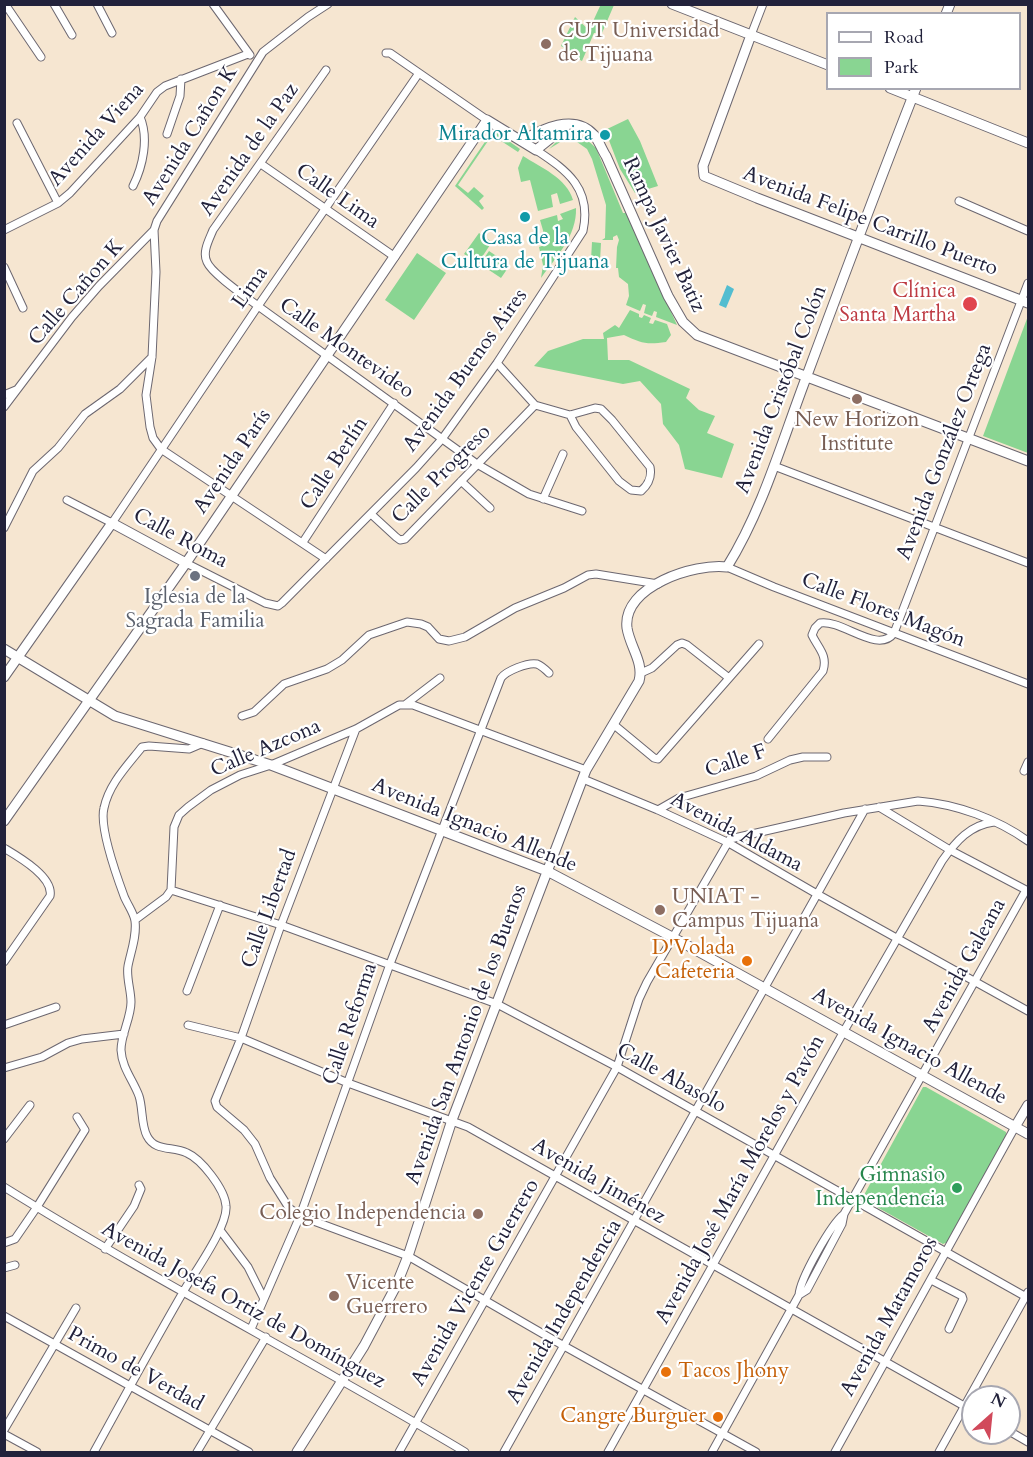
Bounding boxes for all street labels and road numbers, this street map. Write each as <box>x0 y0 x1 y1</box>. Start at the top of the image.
street label: Avenida Cañon K <box>138 61 244 211</box>
street label: Avenida Viena <box>44 78 150 192</box>
street label: Avenida de la Paz <box>195 79 305 221</box>
street label: Rampa Javier Batiz <box>616 154 710 316</box>
street label: Calle Lima <box>290 159 384 235</box>
street label: Avenida Felipe Carrillo Puerto <box>739 162 1001 282</box>
street label: Calle Cañon K <box>24 235 130 351</box>
street label: Lima <box>228 262 274 314</box>
street label: Avenida Cristóbal Colón <box>731 282 833 498</box>
street label: Avenida Buenos Aires <box>398 285 534 457</box>
street label: Calle Montevideo <box>274 293 418 405</box>
street label: Avenida González Ortega <box>892 340 998 564</box>
street label: Avenida París <box>189 405 277 519</box>
street label: Calle Berlín <box>296 413 374 515</box>
street label: Calle Progreso <box>387 420 497 530</box>
street label: Calle Roma <box>128 504 232 574</box>
street label: Calle Flores Magón <box>798 568 968 654</box>
street label: Calle Azcona <box>207 714 325 784</box>
street label: Calle F <box>702 740 770 784</box>
street label: Avenida Ignacio Allende <box>368 773 580 879</box>
street label: Avenida Aldama <box>666 788 806 878</box>
street label: Calle Libertad <box>237 846 303 972</box>
street label: Avenida San Antonio de los Buenos <box>401 882 533 1188</box>
street label: Avenida Galeana <box>918 895 1012 1037</box>
street label: Calle Reforma <box>318 960 384 1088</box>
street label: Avenida Ignacio Allende <box>807 983 1011 1111</box>
street label: Avenida José María Morelos y Pavón <box>651 1031 831 1329</box>
street label: Calle Abasolo <box>612 1039 730 1119</box>
street label: Avenida Jiménez <box>527 1134 669 1230</box>
street label: Avenida Vicente Guerrero <box>406 1175 546 1391</box>
street label: Avenida Independencia <box>502 1215 628 1409</box>
street label: Avenida Josefa Ortiz de Domínguez <box>97 1217 389 1395</box>
street label: Avenida Matamoros <box>836 1233 944 1401</box>
street label: Primo de Verdad <box>63 1322 207 1418</box>

